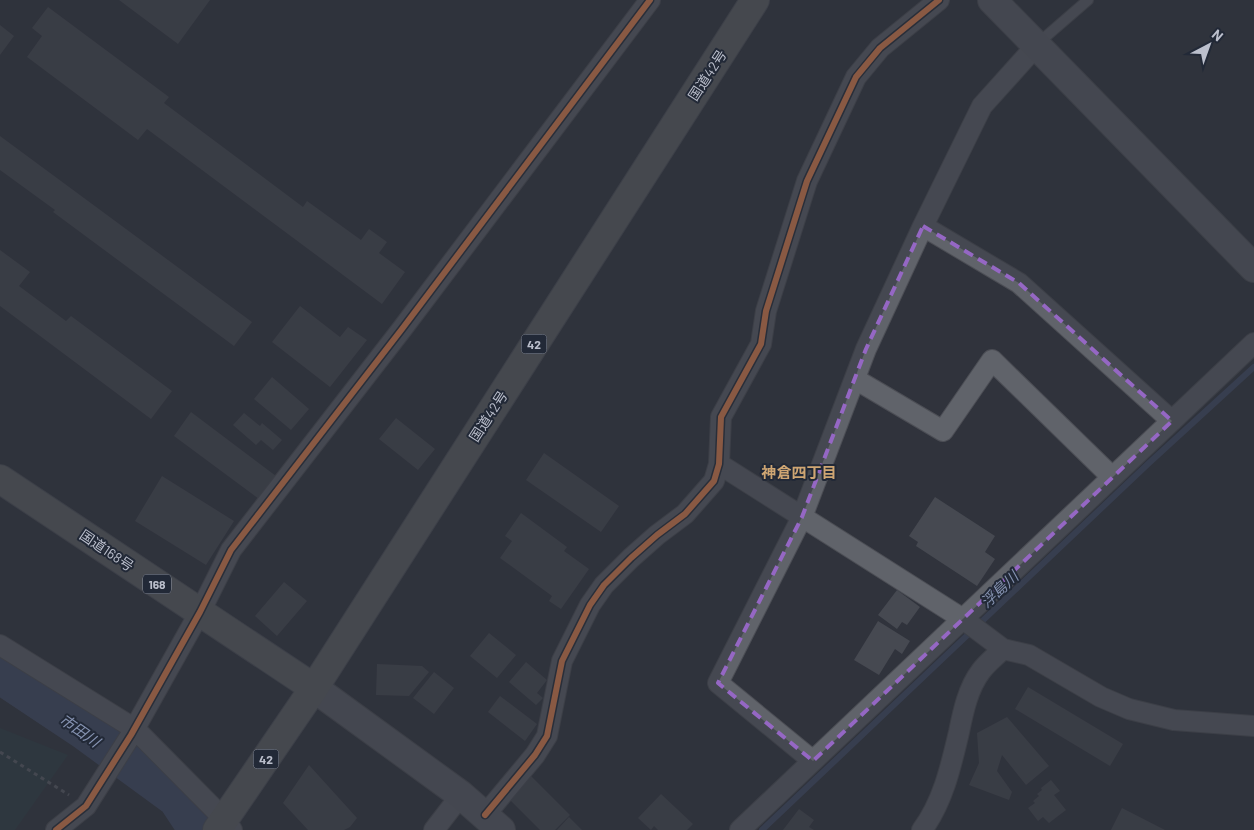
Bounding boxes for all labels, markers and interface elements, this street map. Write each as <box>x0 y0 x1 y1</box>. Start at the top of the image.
north arrow <box>1184 20 1234 70</box>
text: N <box>1209 25 1227 44</box>
street label: 国道42号 <box>684 46 730 104</box>
road number: 42 <box>522 334 546 354</box>
street label: 国道42号 <box>465 387 511 445</box>
district label: 神倉四丁目 <box>760 463 837 481</box>
street label: 国道168号 <box>77 526 137 574</box>
water label: 浮島川 <box>976 566 1023 611</box>
road number: 168 <box>143 574 171 594</box>
water label: 市田川 <box>56 710 105 751</box>
road number: 42 <box>254 750 278 769</box>

